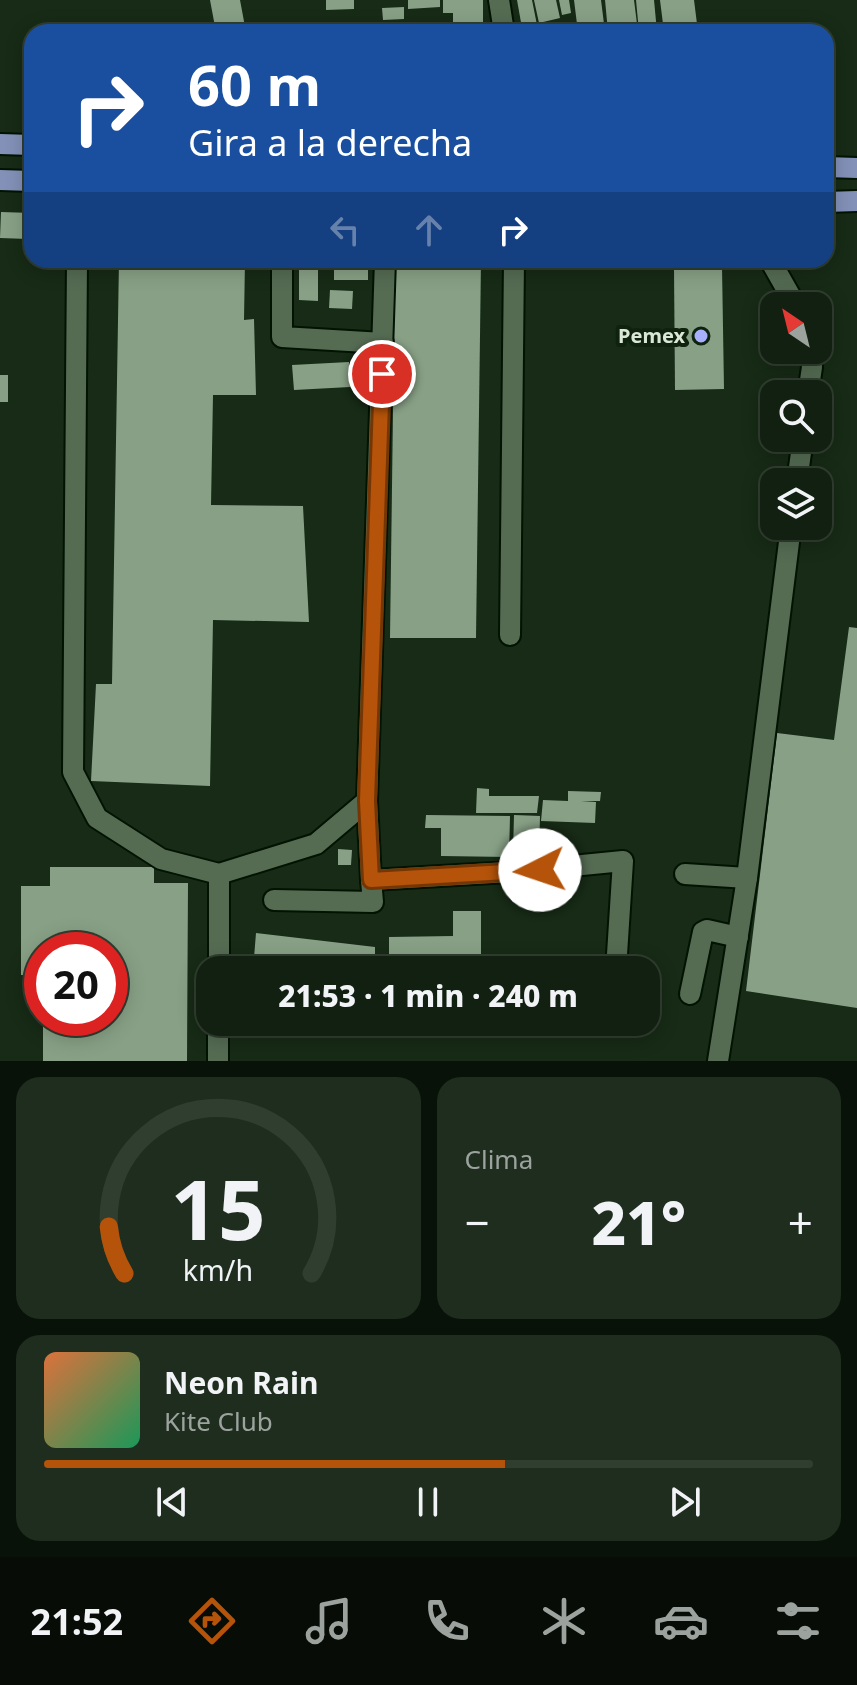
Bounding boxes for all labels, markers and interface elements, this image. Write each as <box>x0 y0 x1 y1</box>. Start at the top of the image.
text: 60 m <box>188 46 321 122</box>
icon: right <box>56 56 160 160</box>
text: Gira a la derecha <box>188 118 472 167</box>
icon: left <box>323 208 367 252</box>
icon: ahead <box>407 208 451 252</box>
icon: right <box>491 208 535 252</box>
north arrow <box>760 292 832 364</box>
map controls <box>760 292 832 540</box>
place label: Pemex <box>618 322 685 349</box>
marker: Pemex <box>692 327 710 345</box>
pin <box>348 340 416 408</box>
icon: arrive <box>360 352 404 396</box>
button: search <box>760 380 832 452</box>
button: layers <box>760 468 832 540</box>
position arrow <box>498 828 582 912</box>
speed limit sign: 20 <box>24 932 128 1036</box>
text: 21:53 · 1 min · 240 m <box>278 975 578 1016</box>
text: Clima <box>465 1141 533 1177</box>
text: 15 <box>171 1151 266 1264</box>
text: 21° <box>591 1181 686 1263</box>
text: − <box>465 1192 490 1252</box>
text: + <box>788 1192 813 1252</box>
text: km/h <box>183 1250 253 1289</box>
text: Neon Rain <box>164 1362 318 1403</box>
text: Kite Club <box>164 1403 273 1439</box>
icon: previous <box>150 1480 194 1524</box>
icon: pause <box>406 1480 450 1524</box>
icon: next <box>663 1480 707 1524</box>
icon: directions <box>184 1593 240 1649</box>
icon: music <box>301 1593 357 1649</box>
icon: phone <box>419 1593 475 1649</box>
icon: climate <box>536 1593 592 1649</box>
icon: car <box>653 1593 709 1649</box>
icon: filters <box>770 1593 826 1649</box>
text: 21:52 <box>31 1597 123 1646</box>

